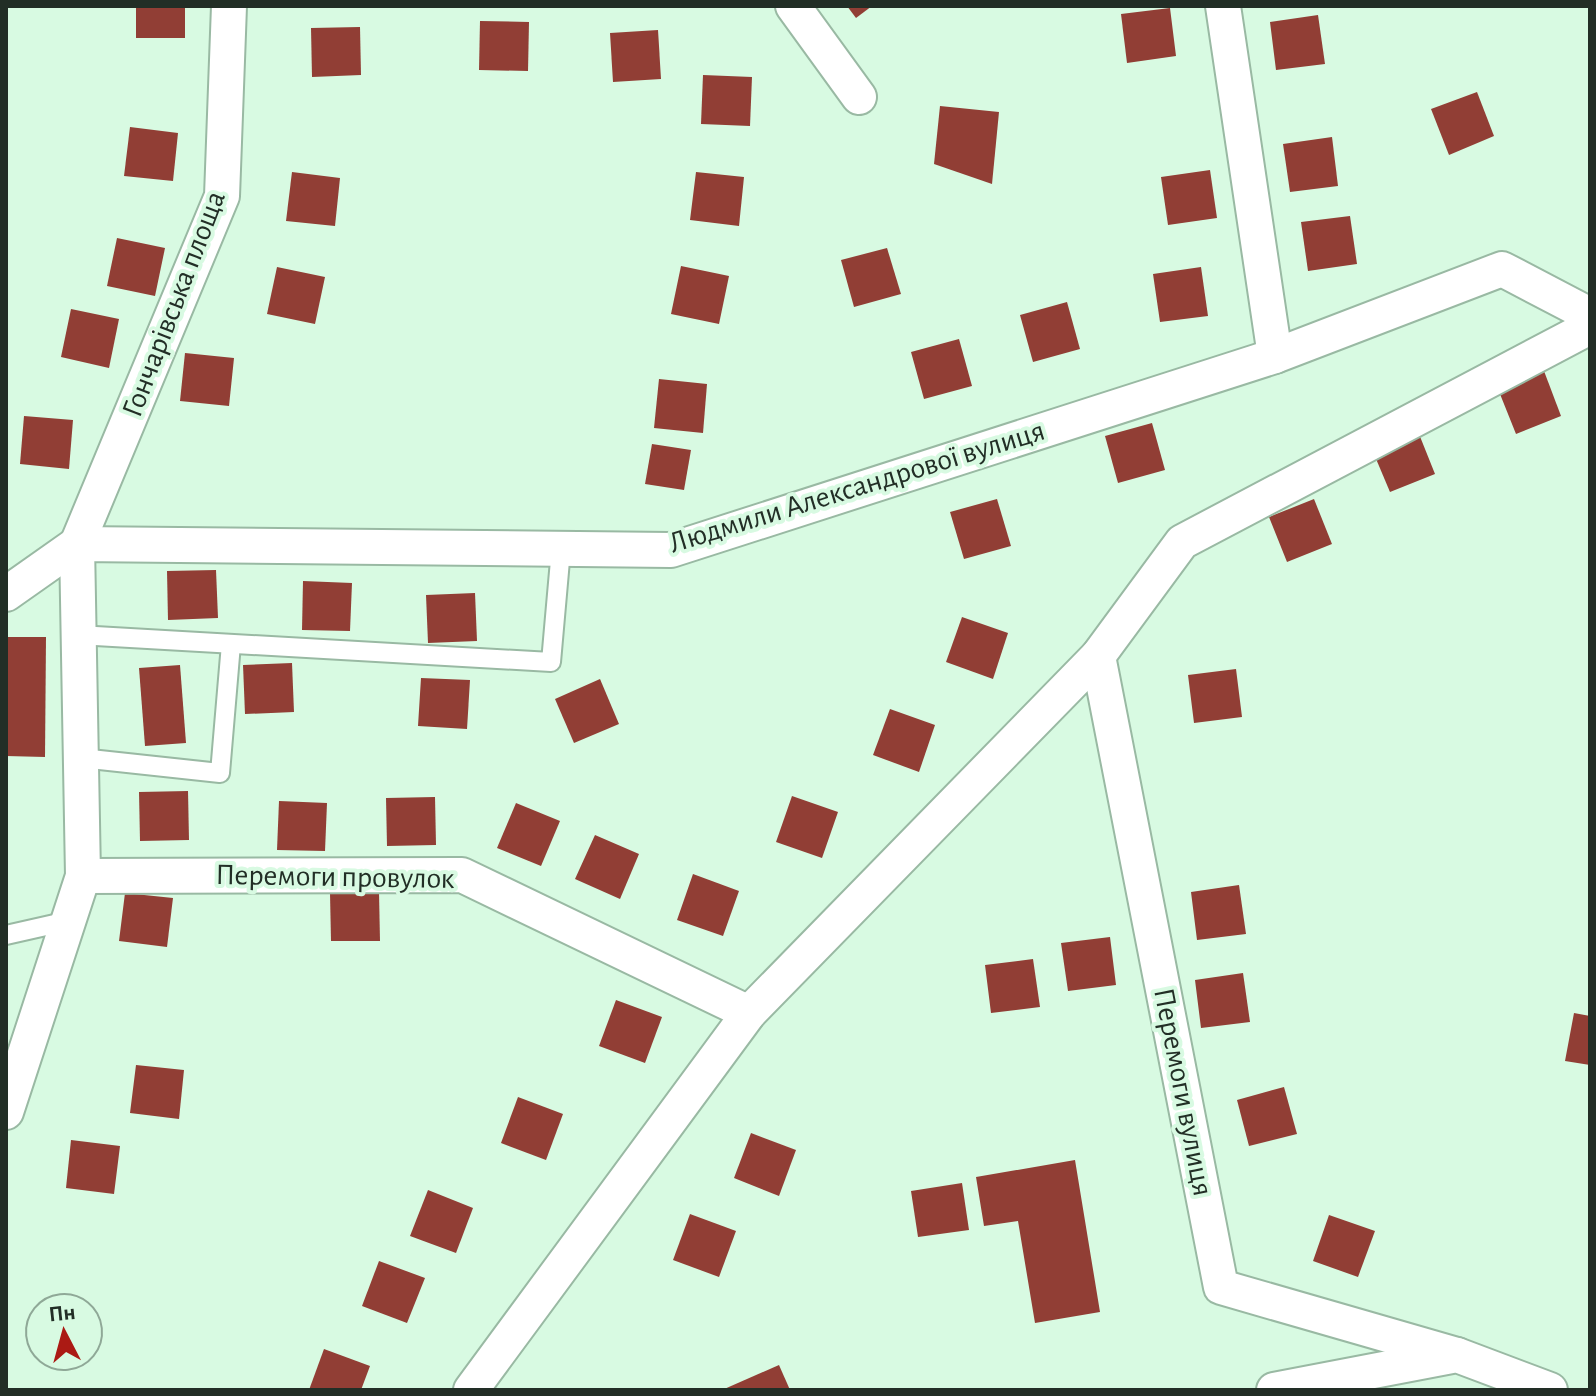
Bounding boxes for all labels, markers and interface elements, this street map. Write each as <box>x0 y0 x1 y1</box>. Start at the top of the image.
street label: Гончарівська площа <box>117 187 231 421</box>
street label: Людмили Александрової вулиця <box>666 415 1048 559</box>
street label: Перемоги провулок <box>215 860 455 894</box>
street label: Перемоги вулиця <box>1148 985 1218 1199</box>
north arrow <box>24 1292 104 1372</box>
text: Пн <box>48 1301 77 1325</box>

